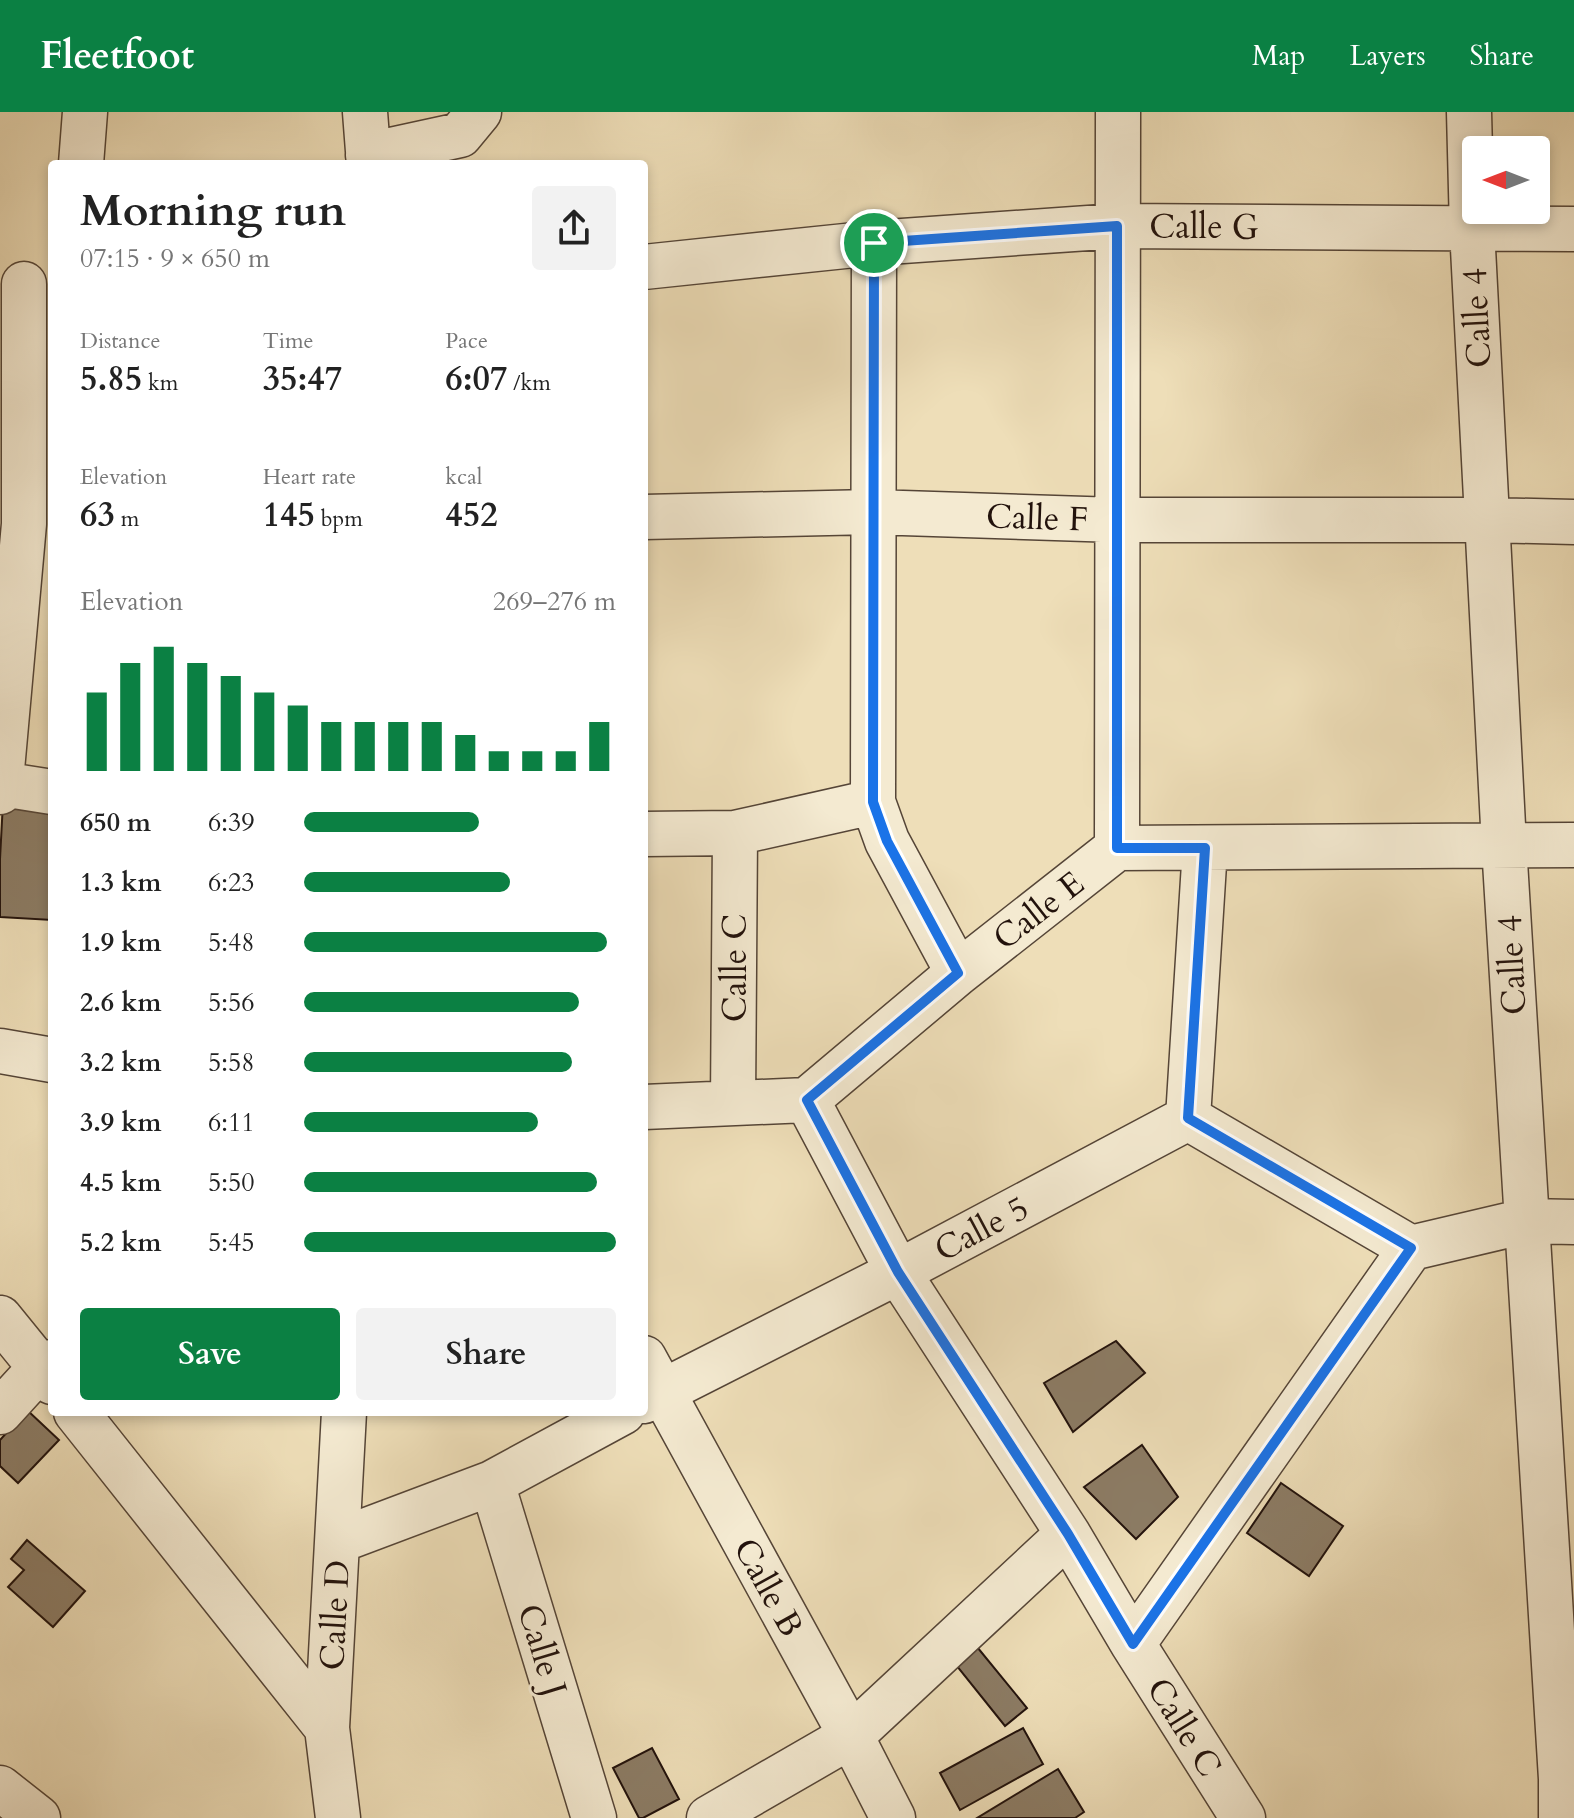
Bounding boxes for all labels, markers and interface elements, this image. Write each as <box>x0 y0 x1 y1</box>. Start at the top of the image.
text: Fleetfoot <box>40 30 194 82</box>
text: Map <box>1252 37 1305 75</box>
text: Layers <box>1349 37 1426 75</box>
text: Share <box>1470 37 1534 75</box>
north arrow <box>1462 136 1550 224</box>
map controls <box>1462 136 1550 224</box>
text: Morning run <box>80 181 346 241</box>
button: share <box>532 186 616 270</box>
street label: Calle G <box>1149 204 1259 250</box>
pin <box>840 209 908 277</box>
icon: arrive <box>852 221 896 265</box>
text: 07:15 · 9 × 650 m <box>80 241 270 276</box>
street label: Calle 4 <box>1451 267 1503 369</box>
text: Distance <box>80 326 160 356</box>
text: Time <box>263 326 314 356</box>
text: Pace <box>445 326 488 356</box>
text: 5.85 <box>80 356 142 402</box>
text: 35:47 <box>263 356 342 402</box>
text: 6:07 <box>445 356 507 402</box>
text: km <box>142 368 178 398</box>
text: /km <box>507 368 551 398</box>
text: Elevation <box>80 462 167 492</box>
text: Heart rate <box>263 462 356 492</box>
text: kcal <box>445 462 482 492</box>
text: 63 <box>80 492 115 538</box>
text: 145 <box>263 492 315 538</box>
text: 452 <box>445 492 498 538</box>
street label: Calle F <box>985 493 1089 543</box>
text: m <box>115 504 139 534</box>
text: bpm <box>315 504 363 534</box>
text: Elevation <box>80 584 183 619</box>
text: 269–276 m <box>493 584 616 619</box>
text: 650 m <box>80 805 151 840</box>
text: 6:39 <box>208 805 255 840</box>
street label: Calle E <box>984 861 1094 961</box>
text: 1.3 km <box>80 865 161 900</box>
text: 6:23 <box>208 865 255 900</box>
street label: Calle C <box>712 914 758 1022</box>
street label: Calle 4 <box>1486 914 1538 1016</box>
text: 1.9 km <box>80 925 161 960</box>
text: 5:48 <box>208 925 255 960</box>
text: 2.6 km <box>80 985 161 1020</box>
text: 5:56 <box>208 985 255 1020</box>
text: 3.2 km <box>80 1045 161 1080</box>
text: 5:58 <box>208 1045 255 1080</box>
text: 3.9 km <box>80 1105 161 1140</box>
text: 6:11 <box>208 1105 255 1140</box>
text: 4.5 km <box>80 1165 161 1200</box>
text: 5:50 <box>208 1165 255 1200</box>
street label: Calle 5 <box>927 1185 1036 1273</box>
text: 5.2 km <box>80 1225 161 1260</box>
text: 5:45 <box>208 1225 255 1260</box>
button: Save <box>80 1308 340 1400</box>
button: Share <box>356 1308 616 1400</box>
street label: Calle B <box>722 1530 814 1645</box>
street label: Calle D <box>309 1559 361 1671</box>
street label: Calle J <box>506 1599 578 1702</box>
street label: Calle C <box>1136 1669 1232 1786</box>

